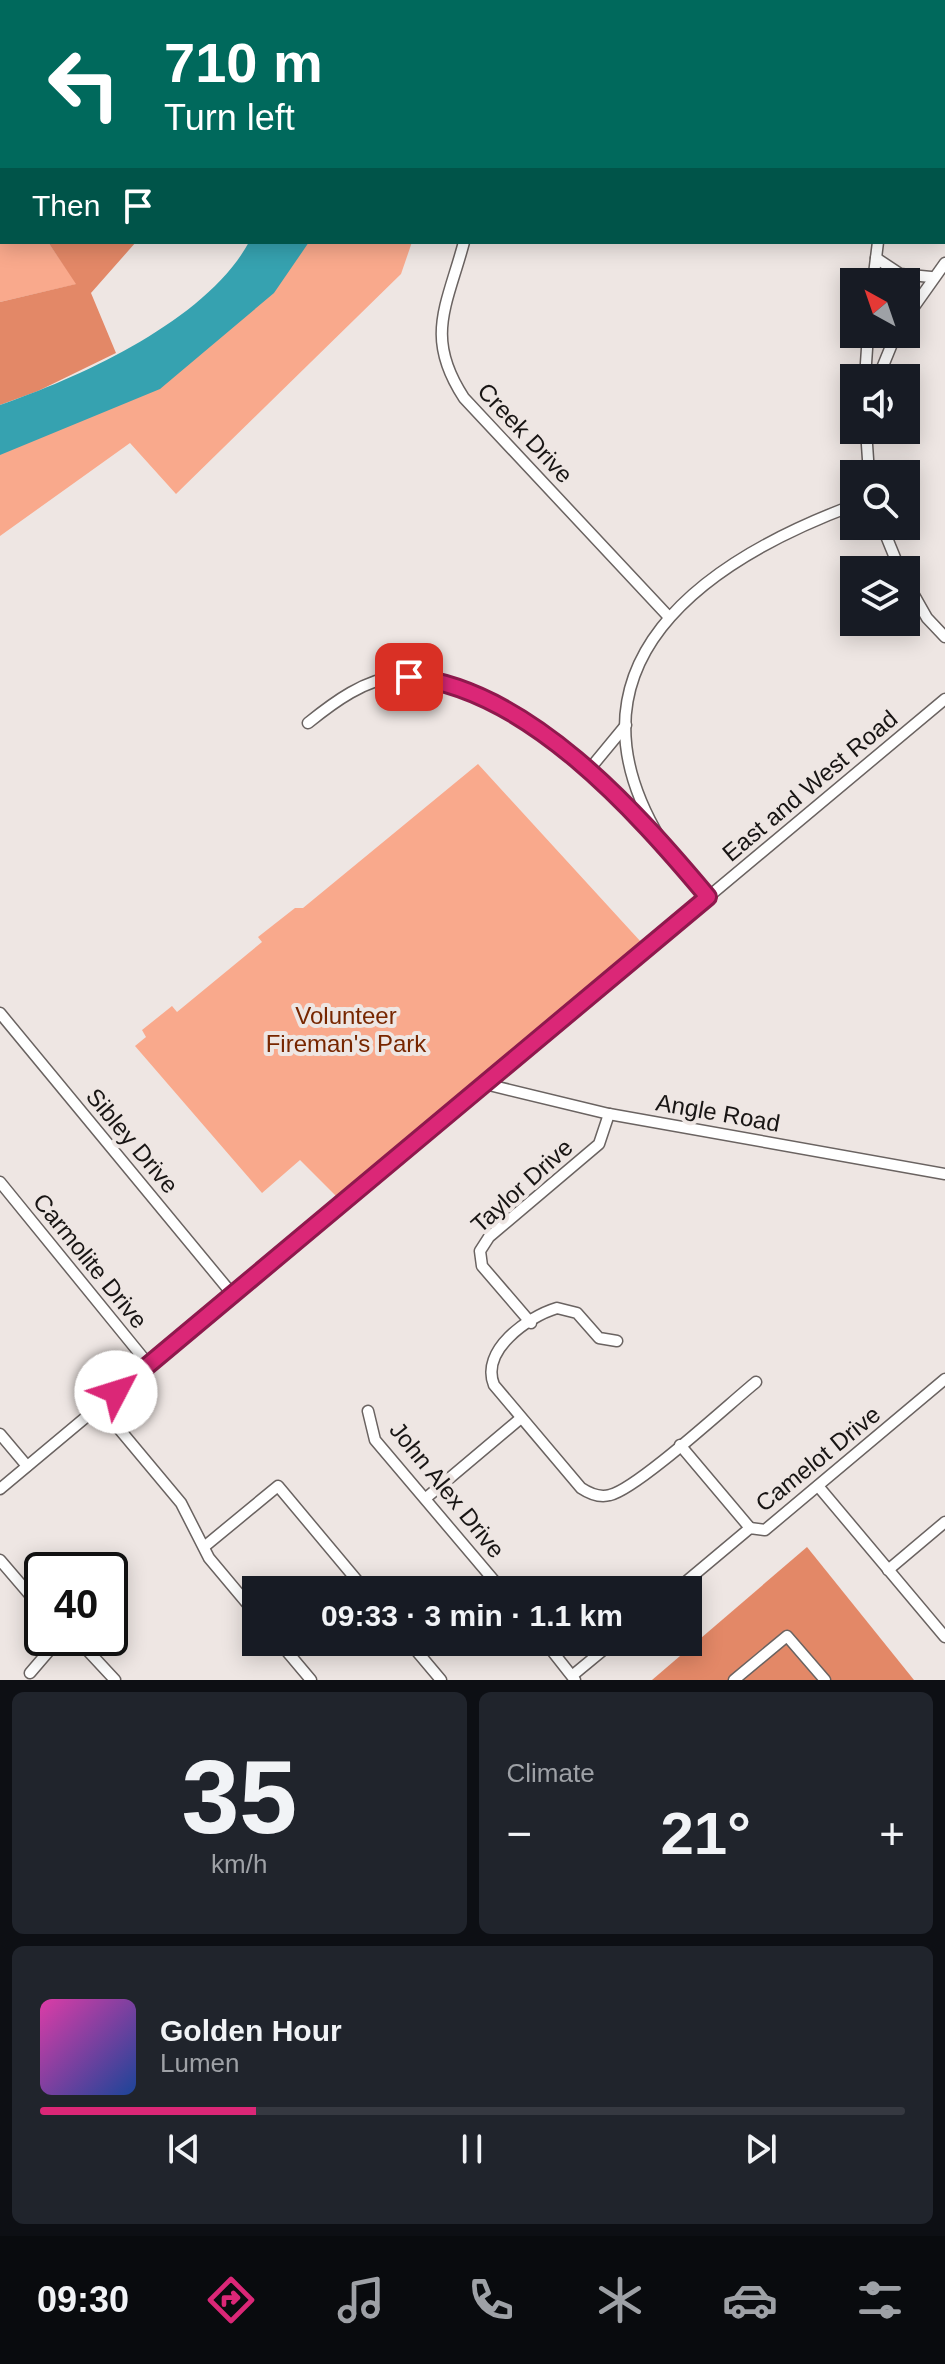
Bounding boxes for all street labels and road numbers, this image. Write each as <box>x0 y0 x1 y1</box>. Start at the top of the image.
street label: Creek Drive <box>472 377 578 488</box>
street label: East and West Road <box>717 705 903 867</box>
street label: Sibley Drive <box>81 1083 184 1198</box>
street label: Angle Road <box>654 1088 782 1137</box>
street label: Taylor Drive <box>466 1133 578 1238</box>
street label: Carmolite Drive <box>28 1188 153 1333</box>
street label: Camelot Drive <box>750 1400 885 1517</box>
street label: John Alex Drive <box>384 1416 510 1563</box>

